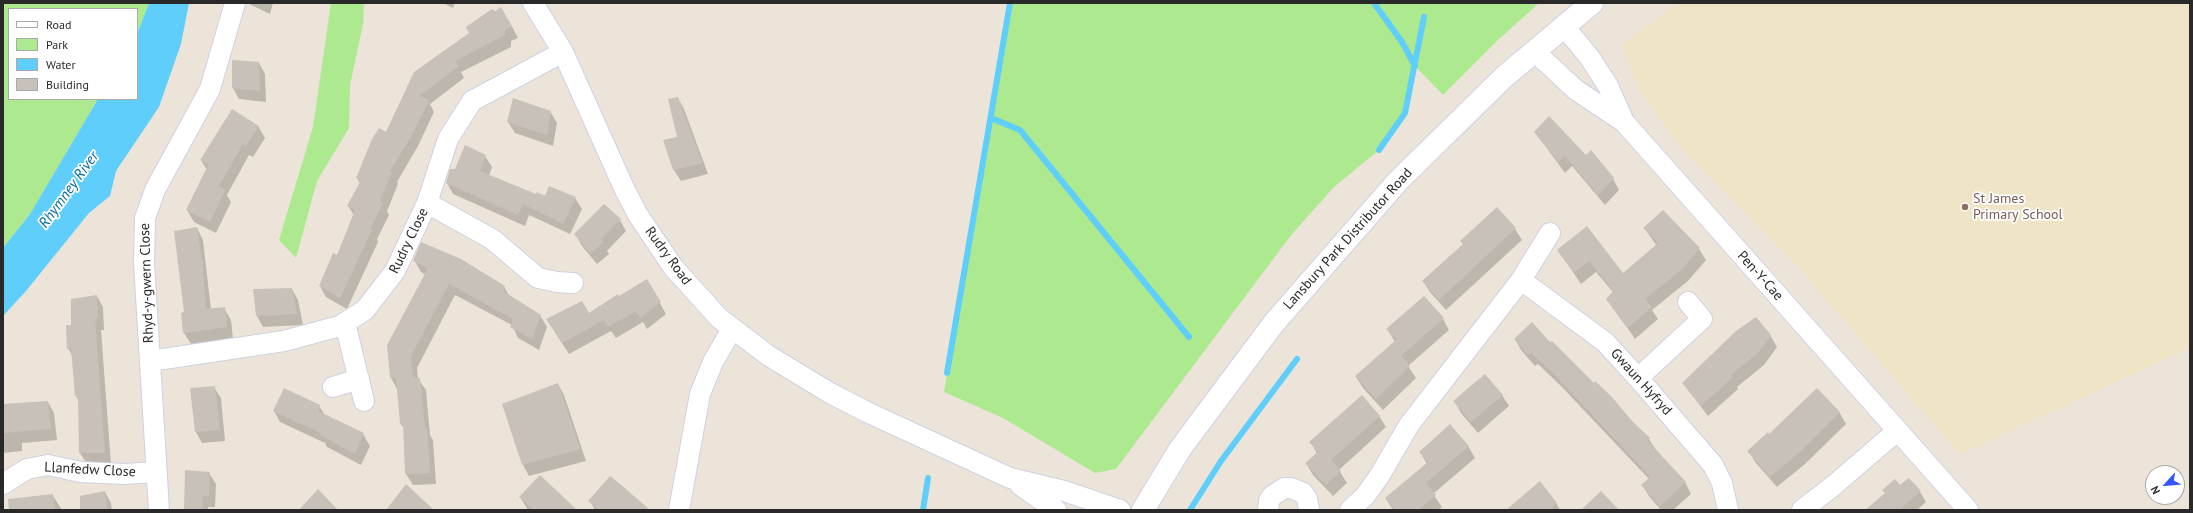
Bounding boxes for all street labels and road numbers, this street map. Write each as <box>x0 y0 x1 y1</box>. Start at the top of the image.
street label: Lansbury Park Distributor Road <box>1280 165 1416 313</box>
street label: Rudry Close <box>386 205 432 277</box>
street label: Rhyd-y-gwern Close <box>137 223 157 343</box>
street label: Rudry Road <box>641 224 695 288</box>
street label: Pen-Y-Cae <box>1733 248 1787 304</box>
street label: Gwaun Hyfryd <box>1607 345 1675 419</box>
street label: Llanfedw Close <box>44 459 136 481</box>

